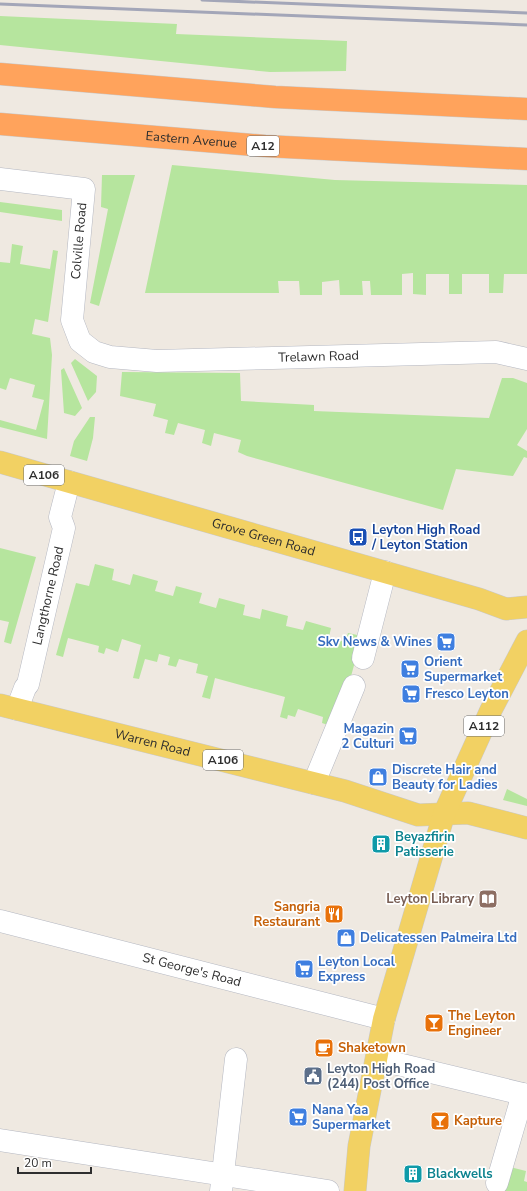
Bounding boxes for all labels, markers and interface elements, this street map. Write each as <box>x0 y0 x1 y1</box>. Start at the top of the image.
street label: Eastern Avenue <box>145 127 238 153</box>
road number: A12 <box>247 136 279 156</box>
street label: Colville Road <box>67 202 91 280</box>
street label: Trelawn Road <box>278 347 359 367</box>
road number: A106 <box>24 465 64 485</box>
street label: Grove Green Road <box>210 514 317 561</box>
place label: Leyton High Road / Leyton Station <box>371 521 480 554</box>
bus stop icon: Leyton High Road / Leyton Station <box>347 526 369 548</box>
street label: Langthorne Road <box>28 545 68 647</box>
supermarket icon: Skv News & Wines <box>435 631 457 653</box>
place label: Skv News & Wines <box>317 633 432 651</box>
place label: Orient Supermarket <box>424 653 503 686</box>
supermarket icon: Orient Supermarket <box>399 658 421 680</box>
supermarket icon: Fresco Leyton <box>400 683 422 705</box>
place label: Fresco Leyton <box>425 685 509 703</box>
road number: A112 <box>464 716 504 736</box>
place label: Magazin 2 Culturi <box>342 720 394 753</box>
street label: Warren Road <box>112 725 192 761</box>
supermarket icon: Magazin 2 Culturi <box>397 725 419 747</box>
road number: A106 <box>203 750 243 770</box>
place label: Discrete Hair and Beauty for Ladies <box>392 761 498 794</box>
shop icon: Discrete Hair and Beauty for Ladies <box>367 766 389 788</box>
place label: Beyazfirin Patisserie <box>395 828 455 861</box>
building icon: Beyazfirin Patisserie <box>370 833 392 855</box>
library icon: Leyton Library <box>477 888 499 910</box>
place label: Leyton Library <box>386 890 474 908</box>
place label: Sangria Restaurant <box>254 898 321 931</box>
restaurant icon: Sangria Restaurant <box>323 903 345 925</box>
shop icon: Delicatessen Palmeira Ltd <box>335 927 357 949</box>
place label: Delicatessen Palmeira Ltd <box>360 929 517 947</box>
street label: St George's Road <box>141 949 243 991</box>
place label: Leyton Local Express <box>318 953 396 986</box>
supermarket icon: Leyton Local Express <box>293 958 315 980</box>
place label: The Leyton Engineer <box>448 1007 515 1040</box>
bar icon: The Leyton Engineer <box>423 1012 445 1034</box>
cafe icon: Shaketown <box>313 1037 335 1059</box>
place label: Shaketown <box>338 1039 406 1057</box>
place label: Leyton High Road (244) Post Office <box>327 1060 435 1093</box>
public building icon: Leyton High Road (244) Post Office <box>302 1065 324 1087</box>
place label: Nana Yaa Supermarket <box>312 1101 391 1134</box>
supermarket icon: Nana Yaa Supermarket <box>287 1106 309 1128</box>
bar icon: Kapture <box>429 1110 451 1132</box>
place label: Kapture <box>454 1112 502 1130</box>
scale bar <box>18 1149 91 1175</box>
text: 20 m <box>24 1155 52 1171</box>
building icon: Blackwells <box>402 1163 424 1185</box>
place label: Blackwells <box>427 1165 493 1183</box>

